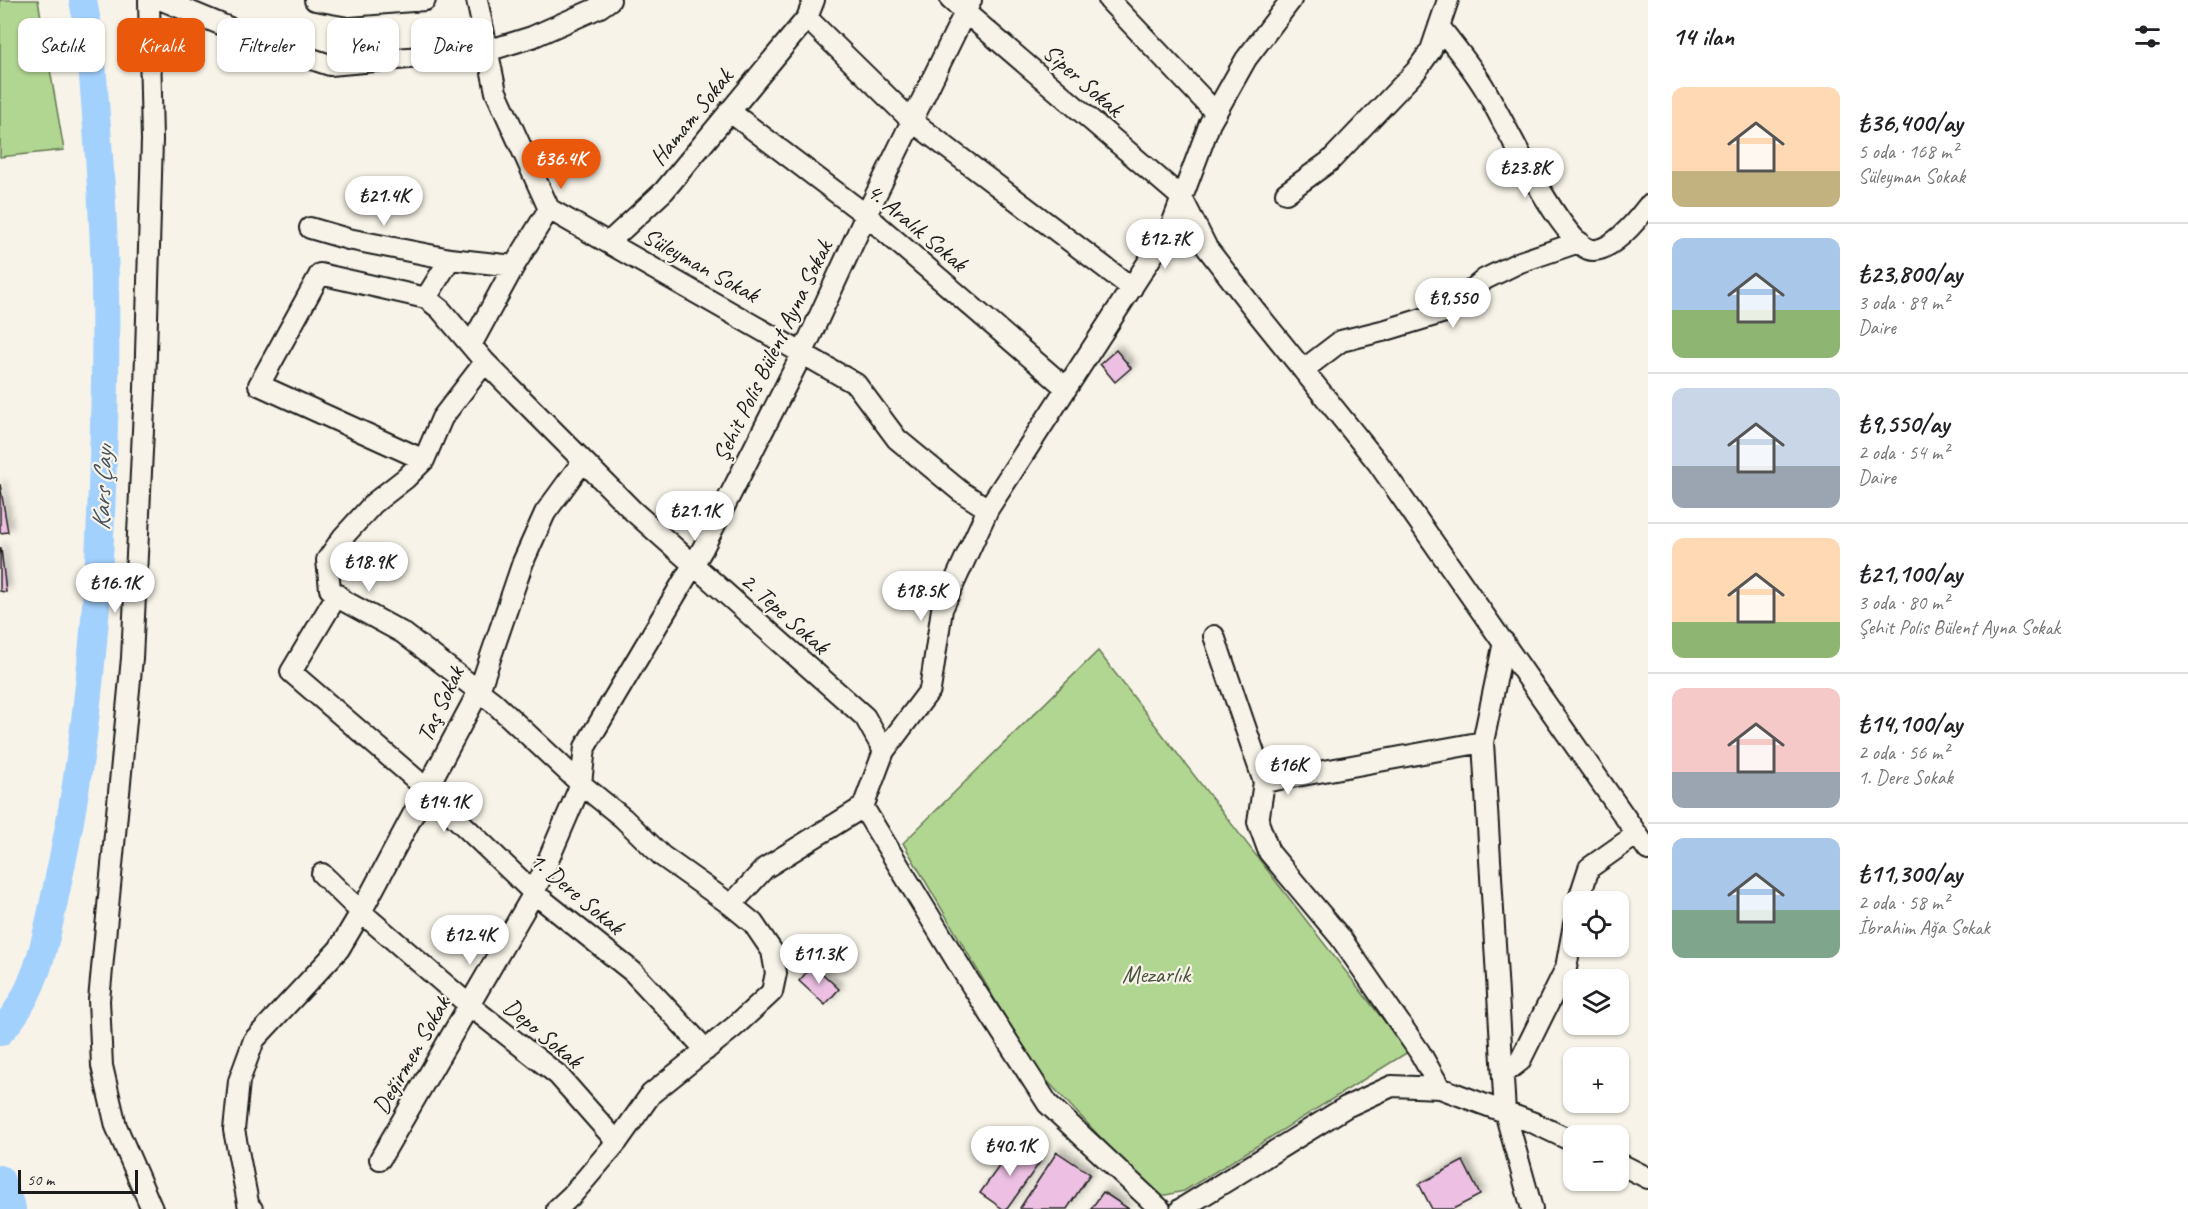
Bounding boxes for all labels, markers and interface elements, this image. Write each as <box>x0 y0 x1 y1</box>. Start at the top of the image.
chip: Satılık <box>18 18 105 72</box>
chip: Kiralık <box>117 18 205 72</box>
chip: Filtreler <box>217 18 315 72</box>
chip: Yeni <box>327 18 399 72</box>
chip: Daire <box>411 18 493 72</box>
text: 14 ilan <box>1672 20 1734 53</box>
icon: filters <box>2131 20 2164 53</box>
street label: Siper Sokak <box>1037 37 1131 124</box>
street label: Hamam Sokak <box>643 61 740 171</box>
text: ₺36,400/ay <box>1858 106 1962 139</box>
icon: home <box>1720 111 1792 183</box>
pin: ₺36.4K <box>512 139 610 190</box>
text: 5 oda · 168 m² <box>1858 139 1958 164</box>
text: ₺36.4K <box>536 146 586 171</box>
pin: ₺23.8K <box>1476 148 1574 199</box>
text: ₺23.8K <box>1500 155 1550 180</box>
text: Süleyman Sokak <box>1858 164 1965 189</box>
pin: ₺21.4K <box>335 176 433 227</box>
street label: 4. Aralık Sokak <box>861 176 975 279</box>
text: ₺21.4K <box>359 183 409 208</box>
pin: ₺12.7K <box>1116 219 1214 270</box>
street label: Süleyman Sokak <box>638 221 766 310</box>
text: ₺12.7K <box>1140 226 1190 251</box>
street label: Şehit Polis Bülent Ayna Sokak <box>705 233 840 467</box>
text: ₺23,800/ay <box>1858 257 1962 290</box>
icon: home <box>1720 262 1792 334</box>
pin: ₺9,550 <box>1404 278 1502 329</box>
text: ₺9,550 <box>1429 285 1477 310</box>
text: 3 oda · 89 m² <box>1858 290 1949 315</box>
text: Daire <box>1858 315 1896 340</box>
text: ₺9,550/ay <box>1858 407 1949 440</box>
icon: home <box>1720 412 1792 484</box>
text: 2 oda · 54 m² <box>1858 440 1949 465</box>
water label: Kars Çayı <box>84 442 120 531</box>
text: Daire <box>1858 465 1896 490</box>
pin: ₺21.1K <box>646 491 744 542</box>
text: ₺21.1K <box>670 498 720 523</box>
pin: ₺18.9K <box>320 542 418 593</box>
text: ₺18.9K <box>344 549 394 574</box>
text: ₺21,100/ay <box>1858 557 1962 590</box>
icon: home <box>1720 562 1792 634</box>
pin: ₺16.1K <box>66 563 164 614</box>
street label: 2. Tepe Sokak <box>735 565 837 662</box>
text: ₺16.1K <box>90 570 140 595</box>
pin: ₺18.5K <box>872 571 970 622</box>
text: ₺18.5K <box>896 578 946 603</box>
text: 3 oda · 80 m² <box>1858 590 1949 615</box>
text: Şehit Polis Bülent Ayna Sokak <box>1858 615 2060 640</box>
street label: Taş Sokak <box>409 659 472 747</box>
text: ₺14,100/ay <box>1858 707 1962 740</box>
icon: home <box>1720 712 1792 784</box>
text: 2 oda · 56 m² <box>1858 740 1949 765</box>
pin: ₺16K <box>1252 745 1324 796</box>
text: ₺16K <box>1269 752 1307 777</box>
text: 1. Dere Sokak <box>1858 765 1953 790</box>
pin: ₺14.1K <box>395 782 493 833</box>
text: ₺14.1K <box>419 789 469 814</box>
street label: 1. Dere Sokak <box>524 845 632 942</box>
text: ₺11,300/ay <box>1858 857 1962 890</box>
icon: home <box>1720 862 1792 934</box>
text: 2 oda · 58 m² <box>1858 890 1949 915</box>
map controls <box>1563 891 1629 1191</box>
button: locate <box>1563 891 1629 957</box>
pin: ₺12.4K <box>421 915 519 966</box>
text: İbrahim Ağa Sokak <box>1858 915 1990 940</box>
text: ₺12.4K <box>445 922 495 947</box>
pin: ₺11.3K <box>770 934 868 985</box>
text: ₺11.3K <box>794 941 844 966</box>
park label: Mezarlık <box>1122 959 1192 989</box>
button: layers <box>1563 969 1629 1035</box>
street label: Değirmen Sokak <box>365 989 458 1119</box>
street label: Depo Sokak <box>498 991 590 1076</box>
button: + <box>1563 1047 1629 1113</box>
button: − <box>1563 1125 1629 1191</box>
pin: ₺40.1K <box>961 1126 1059 1177</box>
text: ₺40.1K <box>985 1133 1035 1158</box>
scale bar <box>18 1167 138 1194</box>
text: 50 m <box>27 1170 54 1190</box>

